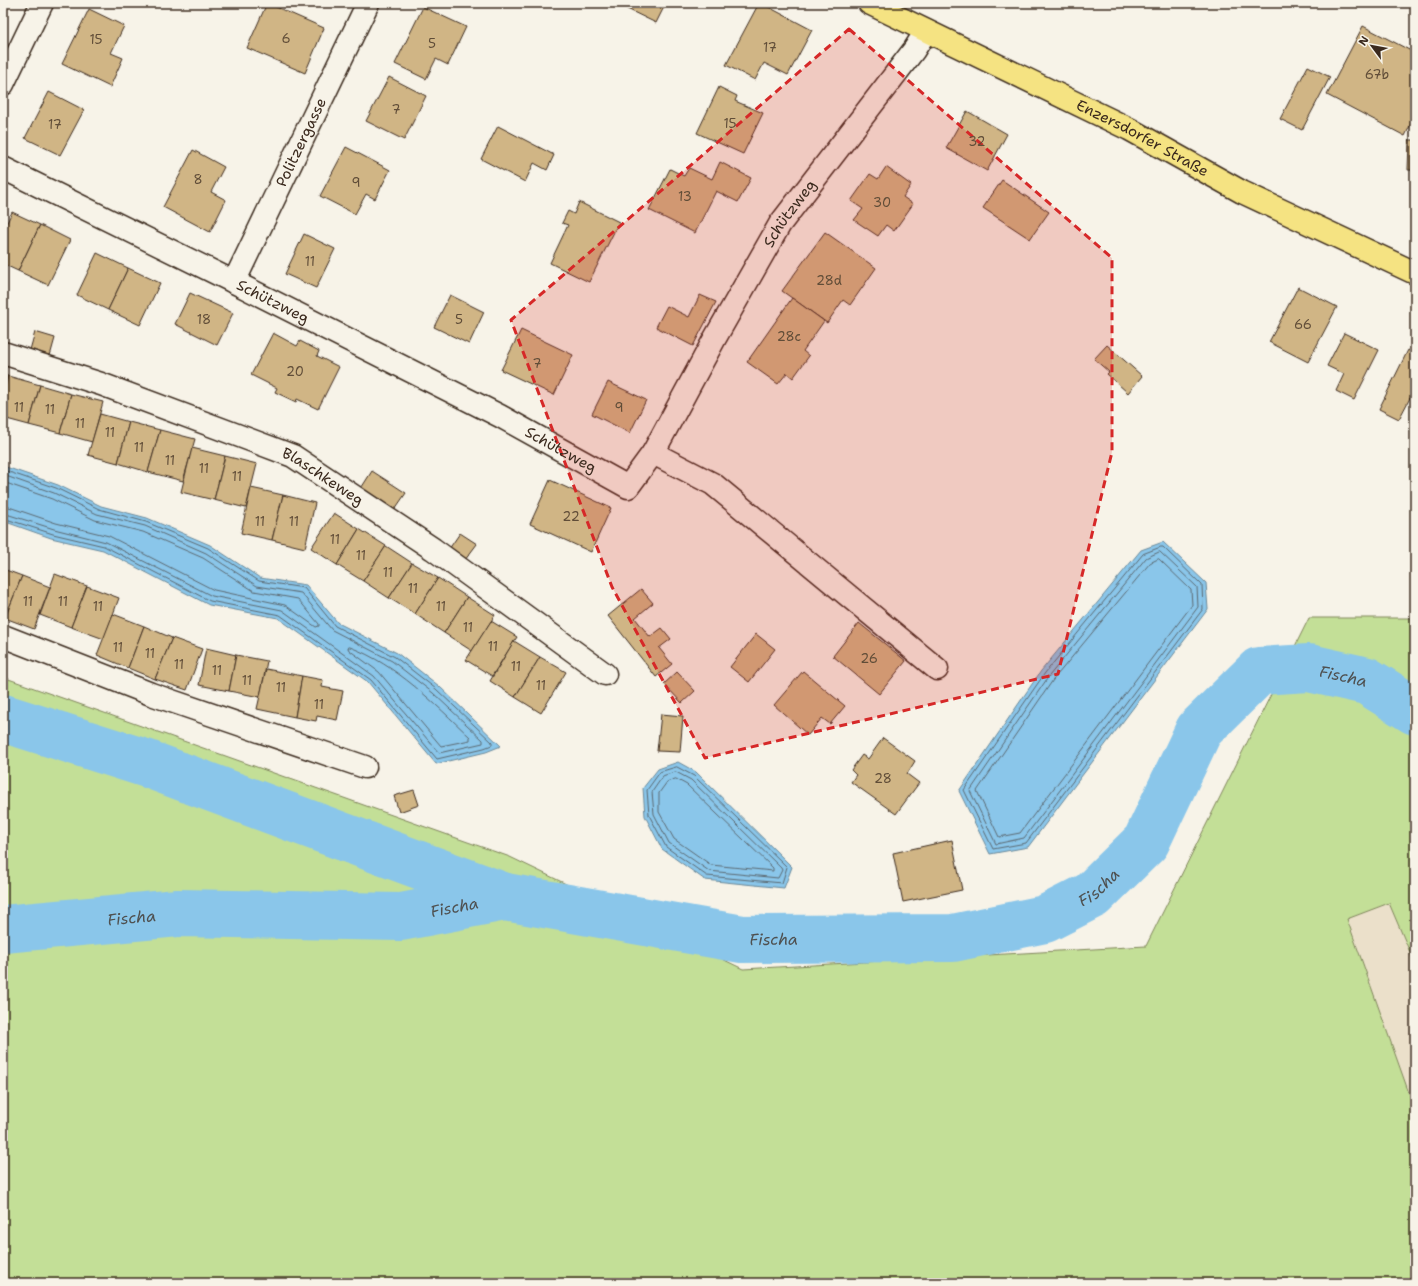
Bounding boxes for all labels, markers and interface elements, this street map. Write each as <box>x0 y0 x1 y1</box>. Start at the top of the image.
north arrow <box>1352 26 1392 66</box>
house number: 6 <box>281 30 291 47</box>
house number: 15 <box>89 31 103 48</box>
text: N <box>1355 33 1373 49</box>
house number: 5 <box>428 35 436 52</box>
house number: 17 <box>763 39 777 56</box>
house number: 67b <box>1365 66 1389 83</box>
street label: Politzergasse <box>271 94 331 190</box>
street label: Enzersdorfer Straße <box>1073 95 1212 181</box>
house number: 7 <box>391 101 401 118</box>
house number: 15 <box>723 115 737 132</box>
house number: 17 <box>48 116 62 133</box>
house number: 32 <box>968 133 986 150</box>
house number: 8 <box>193 171 203 188</box>
house number: 9 <box>351 174 361 191</box>
street label: Schützweg <box>759 176 821 251</box>
house number: 13 <box>678 188 692 205</box>
house number: 30 <box>873 194 891 211</box>
house number: 11 <box>305 253 315 270</box>
house number: 28d <box>816 272 842 289</box>
street label: Schützweg <box>233 275 312 328</box>
house number: 18 <box>197 311 211 328</box>
house number: 5 <box>455 311 463 328</box>
house number: 66 <box>1294 316 1312 333</box>
house number: 28c <box>777 328 801 345</box>
house number: 7 <box>532 355 542 372</box>
house number: 20 <box>286 363 304 380</box>
house number: 11 <box>14 399 24 416</box>
house number: 9 <box>614 399 624 416</box>
house number: 11 <box>45 401 55 418</box>
house number: 11 <box>75 415 85 432</box>
street label: Schützweg <box>522 422 600 478</box>
house number: 11 <box>105 424 115 441</box>
house number: 11 <box>134 439 144 456</box>
street label: Blaschkeweg <box>280 443 368 510</box>
house number: 11 <box>165 452 175 469</box>
house number: 11 <box>199 460 209 477</box>
house number: 11 <box>232 468 242 485</box>
house number: 22 <box>562 508 580 525</box>
house number: 11 <box>255 513 265 530</box>
house number: 11 <box>289 513 299 530</box>
house number: 11 <box>330 531 340 548</box>
house number: 11 <box>356 547 366 564</box>
house number: 11 <box>383 564 393 581</box>
house number: 11 <box>408 580 418 597</box>
house number: 11 <box>23 593 33 610</box>
house number: 11 <box>58 593 68 610</box>
house number: 11 <box>93 598 103 615</box>
house number: 11 <box>436 598 446 615</box>
house number: 11 <box>463 619 473 636</box>
house number: 11 <box>488 638 498 655</box>
house number: 11 <box>113 639 123 656</box>
house number: 11 <box>145 645 155 662</box>
house number: 26 <box>860 650 878 667</box>
house number: 11 <box>174 656 184 673</box>
house number: 11 <box>511 658 521 675</box>
water label: Fischa <box>1317 660 1369 691</box>
house number: 11 <box>212 662 222 679</box>
house number: 11 <box>242 672 252 689</box>
house number: 11 <box>536 677 546 694</box>
house number: 11 <box>276 679 286 696</box>
house number: 11 <box>314 696 324 713</box>
house number: 28 <box>874 770 892 787</box>
water label: Fischa <box>1074 863 1124 911</box>
water label: Fischa <box>428 892 480 922</box>
water label: Fischa <box>106 905 157 930</box>
water label: Fischa <box>749 928 798 949</box>

